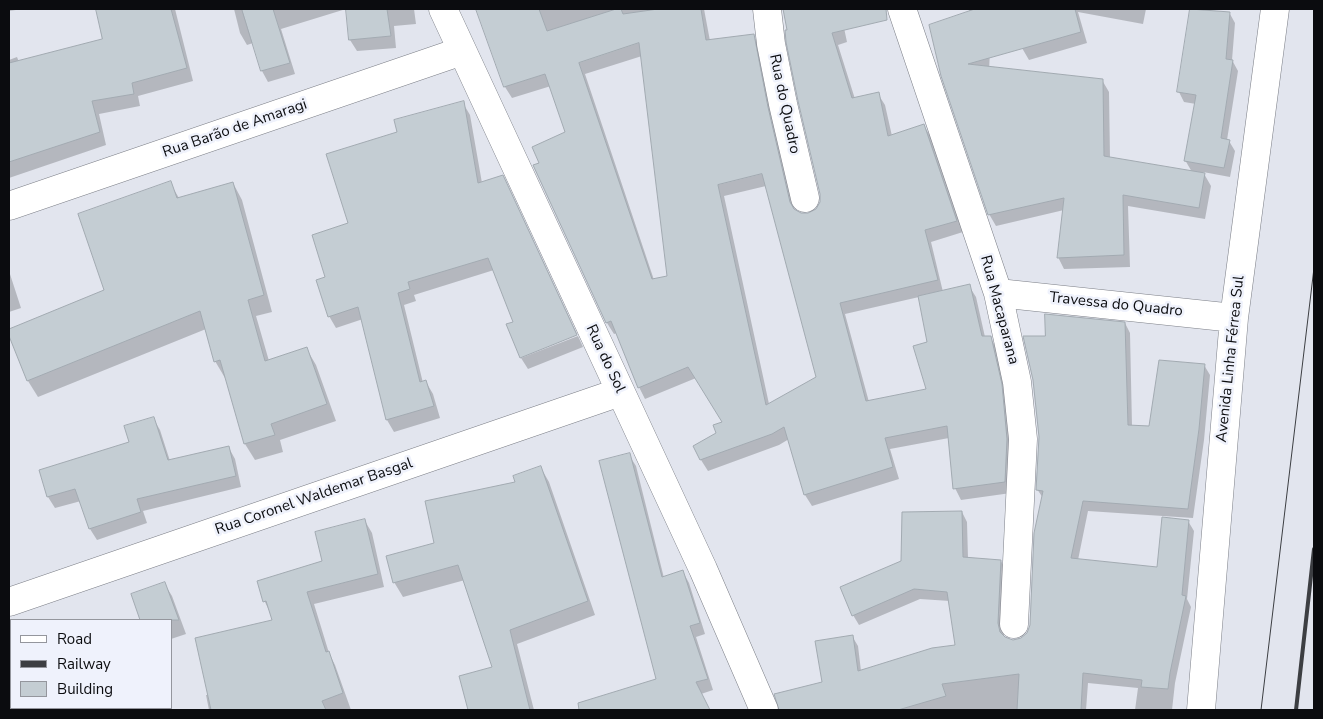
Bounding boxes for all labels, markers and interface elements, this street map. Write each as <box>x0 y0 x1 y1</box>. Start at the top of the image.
street label: Rua do Quadro <box>765 53 803 155</box>
street label: Rua Barão de Amaragi <box>160 96 310 162</box>
street label: Rua Macaparana <box>976 253 1022 367</box>
street label: Avenida Linha Férrea Sul <box>1213 275 1249 443</box>
street label: Travessa do Quadro <box>1048 289 1184 321</box>
street label: Rua do Sol <box>581 322 629 396</box>
street label: Rua Coronel Waldemar Basgal <box>213 455 415 539</box>
legend <box>10 619 172 709</box>
text: Road <box>57 629 92 649</box>
text: Railway <box>57 654 111 674</box>
text: Building <box>57 679 113 699</box>

